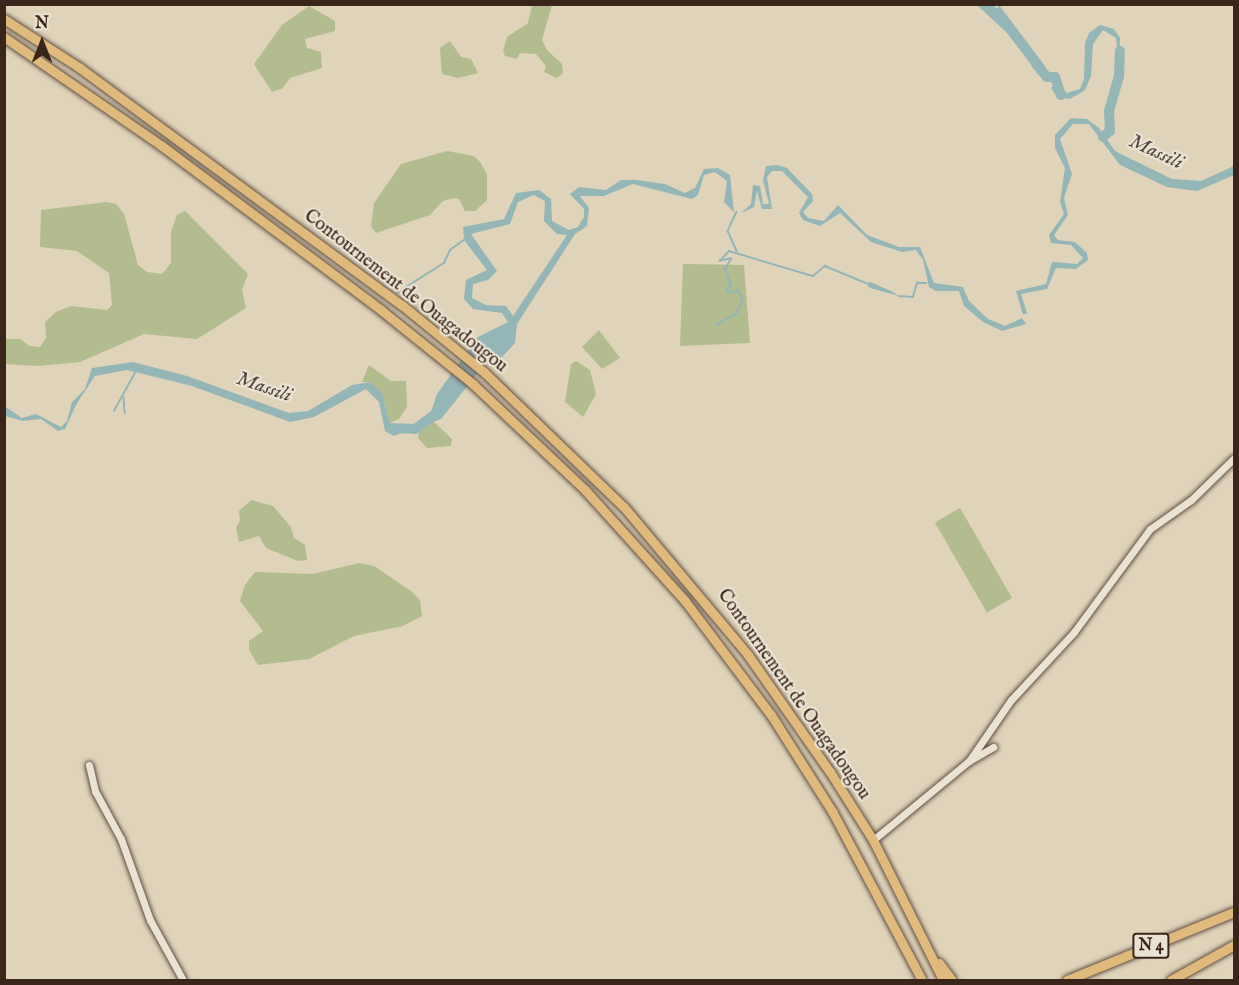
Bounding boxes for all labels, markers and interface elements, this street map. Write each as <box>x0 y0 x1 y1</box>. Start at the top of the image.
north arrow <box>12 12 72 72</box>
text: N <box>35 14 49 34</box>
water label: Massili <box>1125 129 1187 175</box>
street label: Contournement de Ouagadougou <box>299 206 511 378</box>
water label: Massili <box>233 366 295 408</box>
street label: Contournement de Ouagadougou <box>712 586 874 804</box>
road number: N 4 <box>1132 933 1170 959</box>

